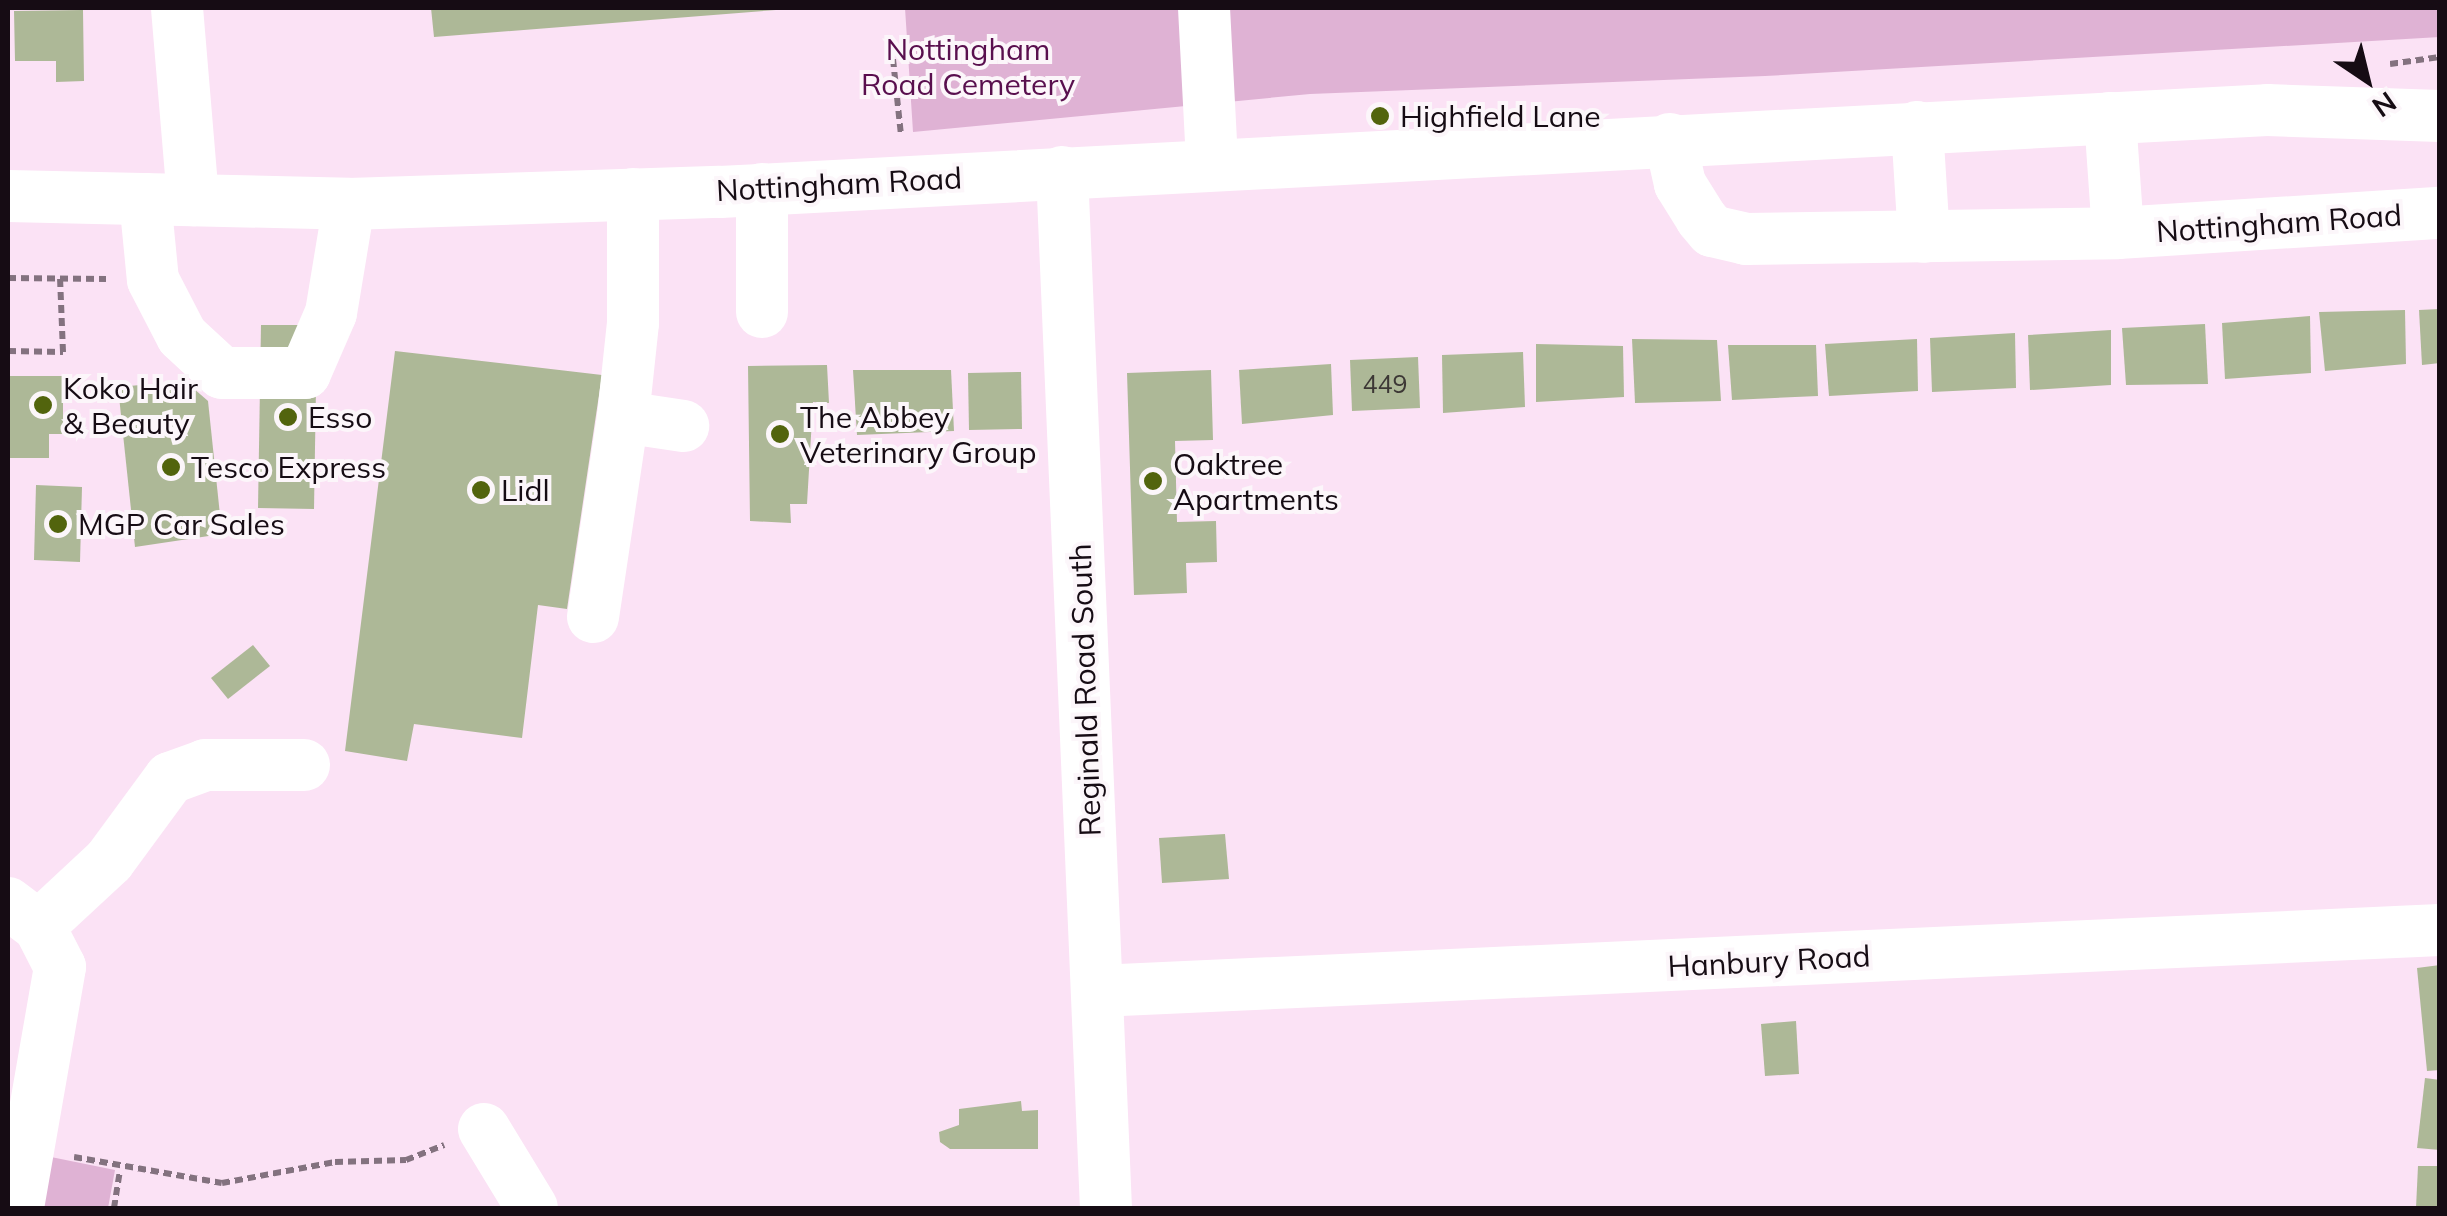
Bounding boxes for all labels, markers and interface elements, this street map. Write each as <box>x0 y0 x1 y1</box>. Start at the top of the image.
north arrow <box>2317 30 2417 130</box>
park label: Nottingham Road Cemetery <box>861 31 1075 102</box>
text: N <box>2366 85 2403 125</box>
place label: Highfield Lane <box>1400 98 1601 134</box>
marker: Highfield Lane <box>1369 105 1391 127</box>
street label: Nottingham Road <box>715 160 963 208</box>
street label: Nottingham Road <box>2155 196 2403 250</box>
house number: 449 <box>1363 369 1407 399</box>
place label: Koko Hair & Beauty <box>63 370 198 440</box>
marker: Koko Hair & Beauty <box>32 394 54 416</box>
place label: Esso <box>308 399 372 435</box>
place label: The Abbey Veterinary Group <box>800 399 1036 470</box>
marker: Esso <box>277 406 299 428</box>
marker: The Abbey Veterinary Group <box>769 423 791 445</box>
place label: Oaktree Apartments <box>1173 446 1339 516</box>
place label: Tesco Express <box>191 449 386 485</box>
marker: Tesco Express <box>160 456 182 478</box>
marker: Oaktree Apartments <box>1142 470 1164 492</box>
place label: Lidl <box>501 472 550 508</box>
marker: Lidl <box>470 479 492 501</box>
place label: MGP Car Sales <box>78 506 285 542</box>
marker: MGP Car Sales <box>47 513 69 535</box>
street label: Reginald Road South <box>1062 543 1108 837</box>
street label: Hanbury Road <box>1667 938 1871 984</box>

